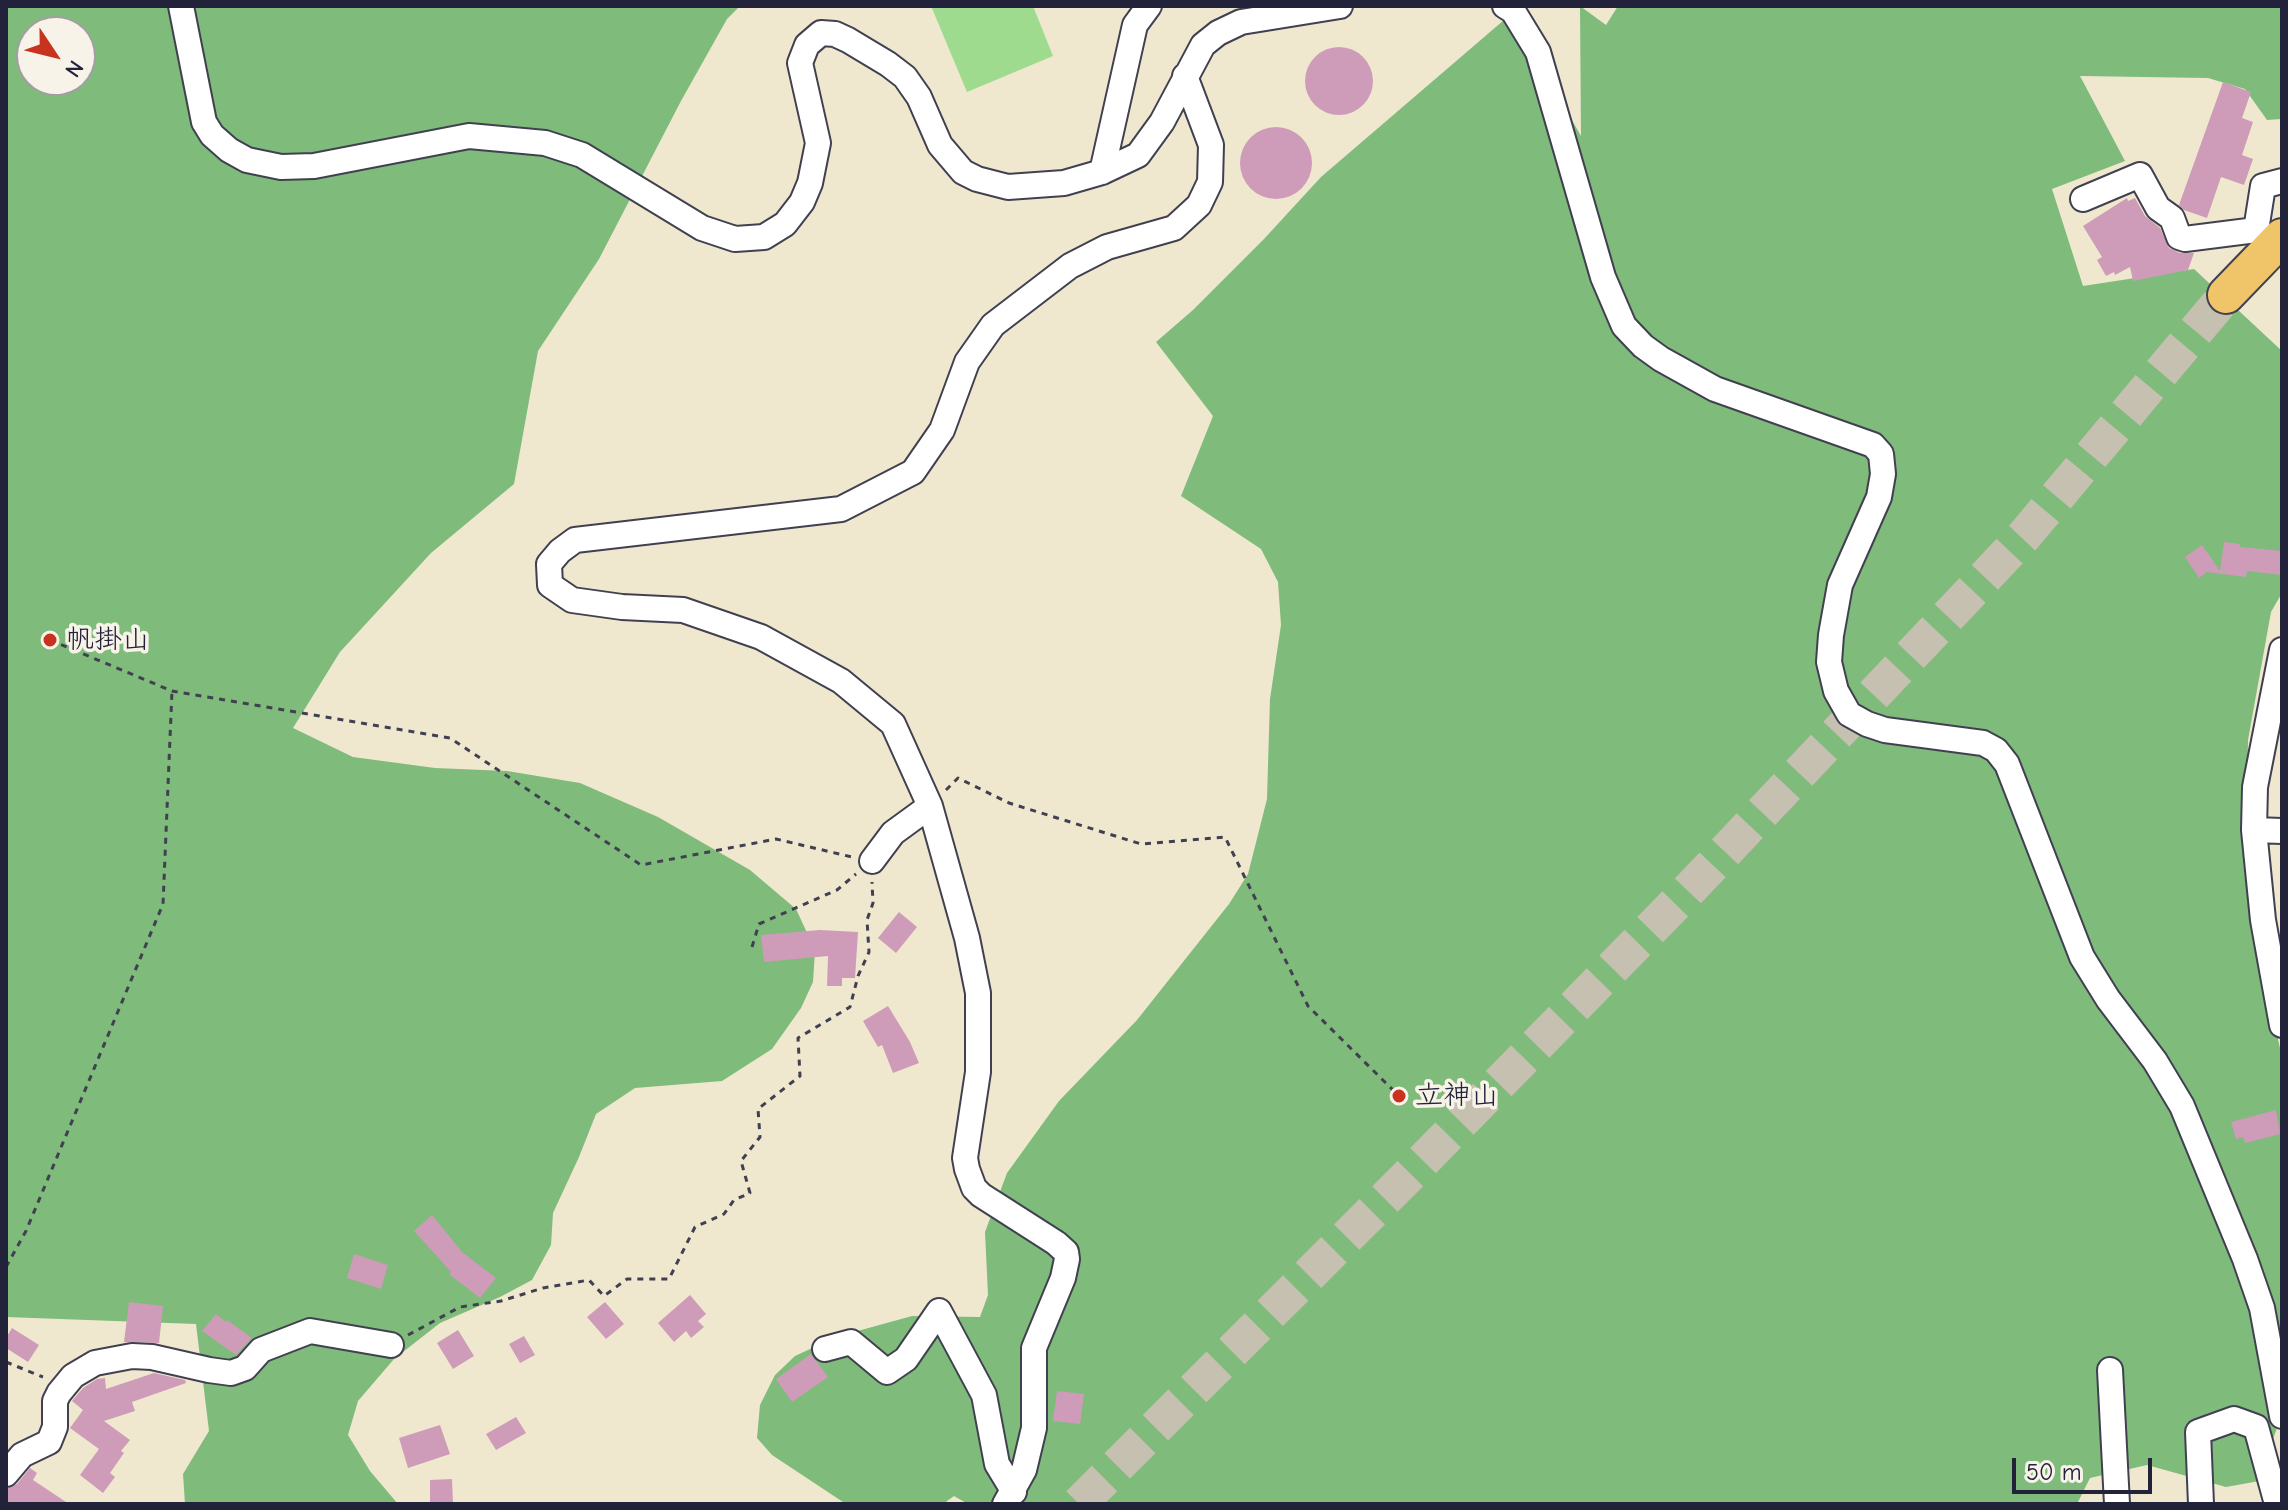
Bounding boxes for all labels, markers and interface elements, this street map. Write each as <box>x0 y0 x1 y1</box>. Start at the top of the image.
north arrow <box>16 16 96 96</box>
text: N <box>59 55 89 82</box>
place label: 帆掛山 <box>66 623 150 657</box>
marker: 帆掛山 <box>41 631 59 649</box>
place label: 立神山 <box>1415 1079 1499 1113</box>
marker: 立神山 <box>1390 1087 1408 1105</box>
scale bar <box>2016 1442 2156 1492</box>
text: 50 m <box>2026 1458 2082 1486</box>

